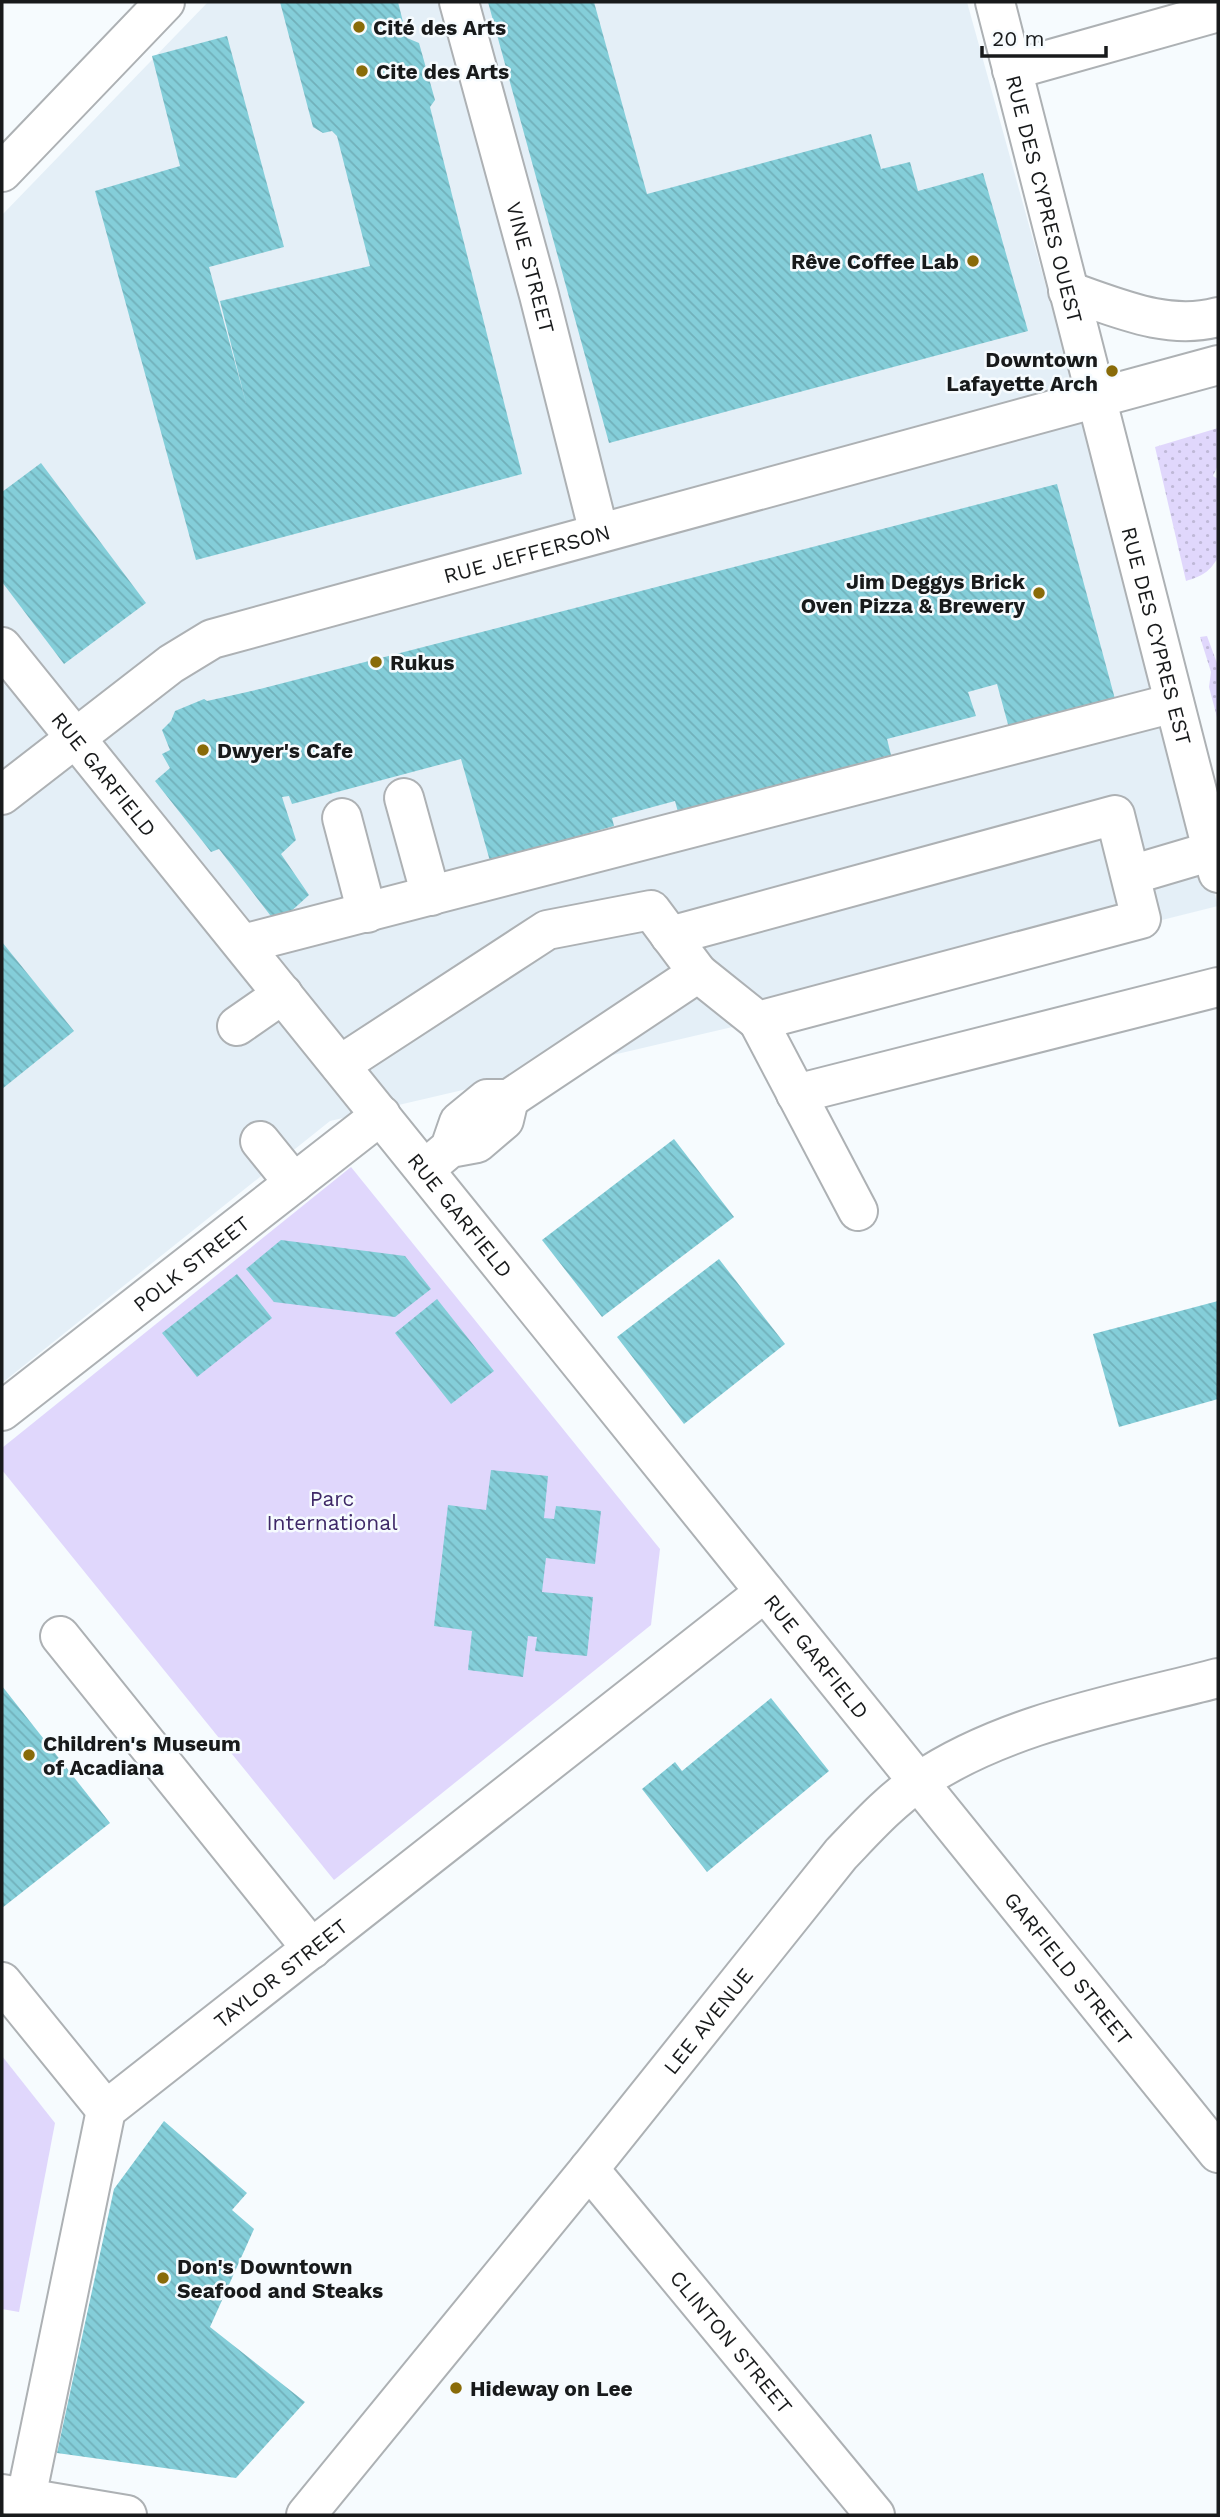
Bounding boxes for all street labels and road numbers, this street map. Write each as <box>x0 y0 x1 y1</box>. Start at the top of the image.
street label: RUE DES CYPRES OUEST <box>1001 72 1089 326</box>
street label: VINE STREET <box>502 199 561 336</box>
street label: RUE JEFFERSON <box>441 519 613 588</box>
street label: RUE DES CYPRES EST <box>1117 524 1197 748</box>
street label: RUE GARFIELD <box>47 707 162 841</box>
street label: RUE GARFIELD <box>403 1148 518 1282</box>
street label: POLK STREET <box>128 1210 255 1316</box>
street label: RUE GARFIELD <box>759 1589 874 1723</box>
street label: GARFIELD STREET <box>999 1887 1138 2050</box>
street label: TAYLOR STREET <box>209 1913 352 2033</box>
street label: LEE AVENUE <box>658 1962 758 2079</box>
street label: CLINTON STREET <box>665 2265 798 2419</box>

